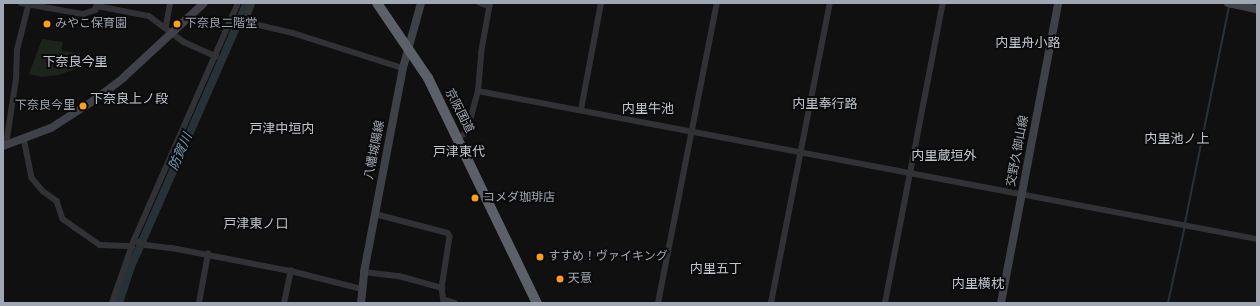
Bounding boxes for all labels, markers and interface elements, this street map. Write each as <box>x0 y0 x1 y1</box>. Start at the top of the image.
place label: みやこ保育園 <box>55 17 127 31</box>
place label: 下奈良二階堂 <box>185 17 257 31</box>
marker: みやこ保育園 <box>42 19 52 29</box>
marker: 下奈良二階堂 <box>172 19 182 29</box>
district label: 内里舟小路 <box>996 35 1060 51</box>
district label: 下奈良今里 <box>43 54 107 70</box>
street label: 京阪国道 <box>442 86 476 136</box>
district label: 下奈良上ノ段 <box>90 91 168 107</box>
district label: 内里奉行路 <box>793 96 857 112</box>
place label: 下奈良今里 <box>15 99 75 113</box>
marker: 下奈良今里 <box>78 101 88 111</box>
district label: 内里牛池 <box>622 101 674 117</box>
street label: 交野久御山線 <box>1004 114 1032 188</box>
street label: 八幡城陽線 <box>362 119 388 181</box>
district label: 戸津中垣内 <box>250 121 314 137</box>
water label: 防賀川 <box>166 131 196 173</box>
district label: 内里池ノ上 <box>1145 131 1209 147</box>
district label: 戸津東代 <box>433 144 485 160</box>
district label: 内里蔵垣外 <box>912 148 976 164</box>
place label: コメダ珈琲店 <box>483 191 555 205</box>
marker: コメダ珈琲店 <box>470 193 480 203</box>
district label: 戸津東ノ口 <box>224 216 288 232</box>
place label: すすめ！ヴァイキング <box>548 250 668 264</box>
marker: すすめ！ヴァイキング <box>535 252 545 262</box>
district label: 内里五丁 <box>690 261 742 277</box>
place label: 天意 <box>568 272 592 286</box>
marker: 天意 <box>555 274 565 284</box>
district label: 内里横枕 <box>952 276 1004 292</box>

